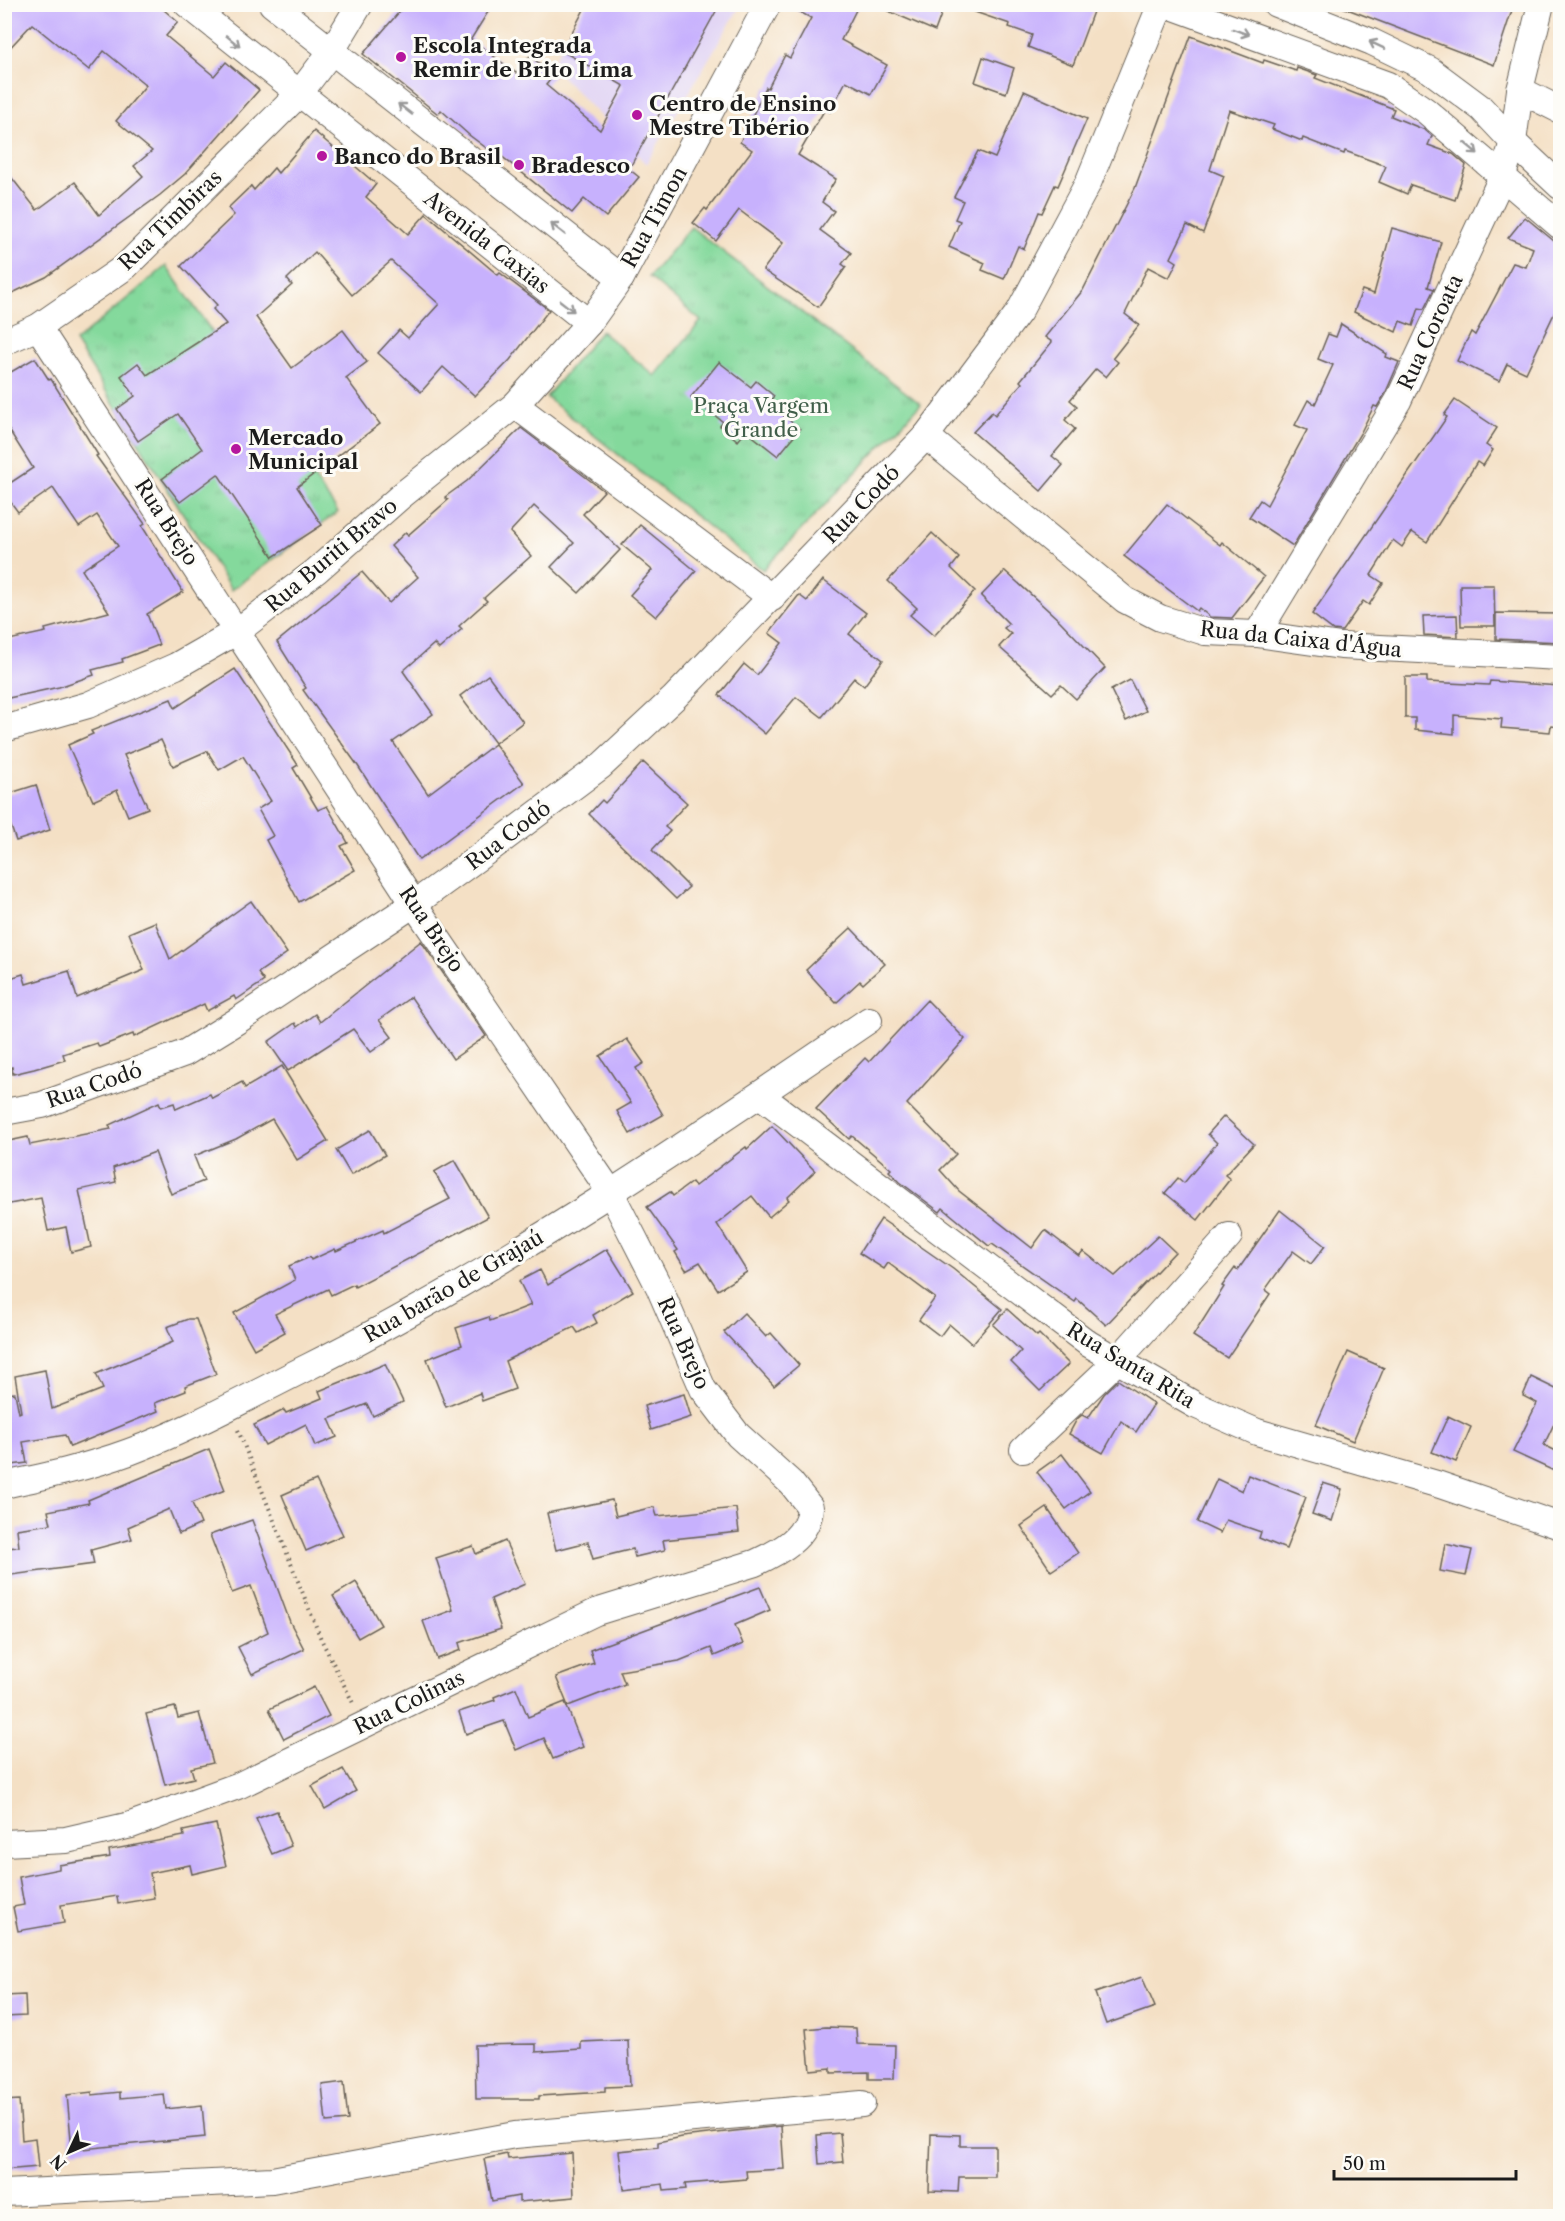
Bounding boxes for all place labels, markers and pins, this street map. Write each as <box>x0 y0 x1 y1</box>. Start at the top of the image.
place label: Escola Integrada Remir de Brito Lima <box>413 33 633 82</box>
marker: Escola Integrada Remir de Brito Lima <box>394 50 408 64</box>
place label: Centro de Ensino Mestre Tibério <box>649 91 836 140</box>
marker: Centro de Ensino Mestre Tibério <box>630 108 644 122</box>
place label: Banco do Brasil <box>334 144 501 169</box>
marker: Banco do Brasil <box>315 149 329 163</box>
place label: Bradesco <box>531 153 630 178</box>
marker: Bradesco <box>512 158 526 172</box>
place label: Mercado Municipal <box>248 425 358 474</box>
marker: Mercado Municipal <box>229 442 243 456</box>

